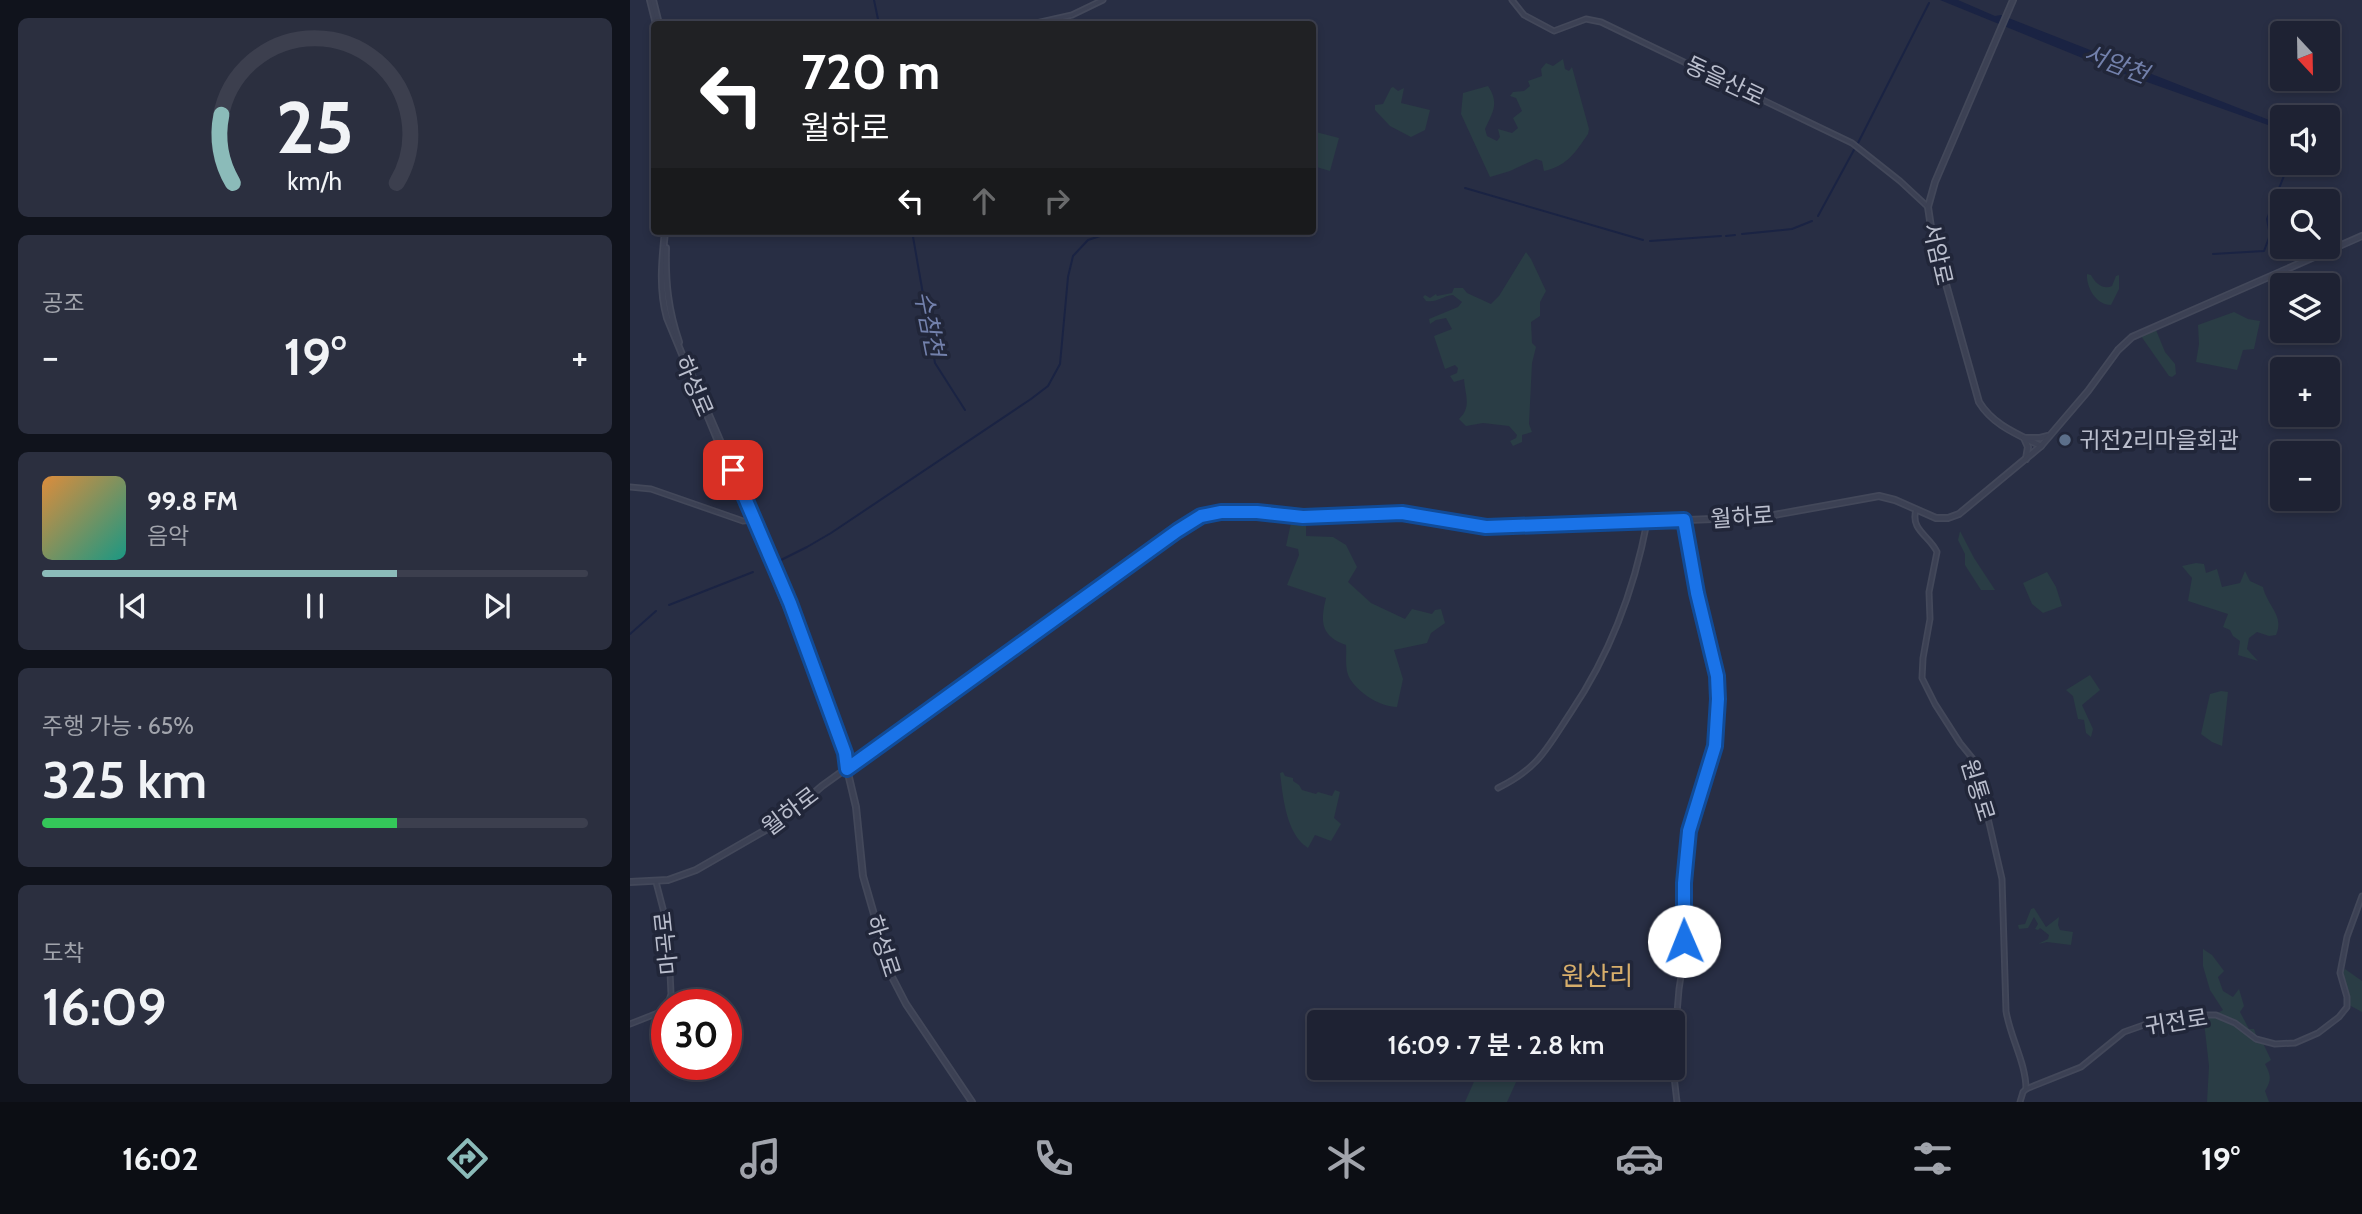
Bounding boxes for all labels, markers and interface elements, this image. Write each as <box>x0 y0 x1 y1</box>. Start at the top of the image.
north arrow <box>2270 21 2340 91</box>
map controls <box>2270 21 2340 511</box>
water label: 서암천 <box>2080 38 2155 90</box>
text: 720 m <box>801 42 940 101</box>
icon: left <box>686 49 777 140</box>
street label: 동을산로 <box>1681 50 1769 112</box>
text: 25 <box>276 84 354 172</box>
button: sound <box>2270 105 2340 175</box>
text: 월하로 <box>801 108 889 147</box>
text: km/h <box>288 166 342 196</box>
icon: left <box>892 182 930 220</box>
icon: ahead <box>965 182 1003 220</box>
icon: right <box>1038 182 1076 220</box>
button: search <box>2270 189 2340 259</box>
street label: 서암로 <box>1917 220 1959 288</box>
button: layers <box>2270 273 2340 343</box>
text: 공조 <box>42 289 84 317</box>
water label: 수참천 <box>909 289 951 362</box>
text: 19° <box>284 325 346 388</box>
text: − <box>42 333 59 380</box>
text: + <box>571 333 588 380</box>
street label: 하성로 <box>669 351 719 421</box>
button: + <box>2270 357 2340 427</box>
place label: 귀전2리마을회관 <box>2079 426 2239 454</box>
marker: 귀전2리마을회관 <box>2057 432 2073 448</box>
pin <box>703 440 763 500</box>
button: − <box>2270 441 2340 511</box>
icon: arrive <box>714 451 752 489</box>
text: 99.8 FM <box>147 485 238 517</box>
street label: 월하로 <box>1709 501 1775 533</box>
text: 음악 <box>147 522 189 550</box>
icon: previous <box>114 587 152 625</box>
icon: pause <box>296 587 334 625</box>
icon: next <box>478 587 516 625</box>
text: 주행 가능 · 65% <box>42 712 194 740</box>
text: 325 km <box>42 748 207 811</box>
street label: 원통로 <box>1955 756 2001 824</box>
street label: 월하로 <box>756 781 824 841</box>
position arrow <box>1647 904 1721 978</box>
street label: 마곡로 <box>649 910 683 976</box>
street label: 하성로 <box>860 911 906 981</box>
text: 도착 <box>42 939 84 967</box>
district label: 원산리 <box>1561 960 1633 992</box>
text: 16:09 <box>42 975 167 1038</box>
speed limit sign: 30 <box>651 989 742 1080</box>
street label: 귀전로 <box>2142 1003 2210 1041</box>
text: 16:09 · 7 분 · 2.8 km <box>1388 1029 1604 1061</box>
icon: directions <box>443 1134 492 1183</box>
icon: music <box>736 1134 785 1183</box>
icon: phone <box>1029 1134 1078 1183</box>
icon: climate <box>1322 1134 1371 1183</box>
icon: car <box>1615 1134 1664 1183</box>
icon: filters <box>1908 1134 1957 1183</box>
text: 16:02 <box>122 1139 198 1178</box>
text: 19° <box>2201 1139 2240 1178</box>

